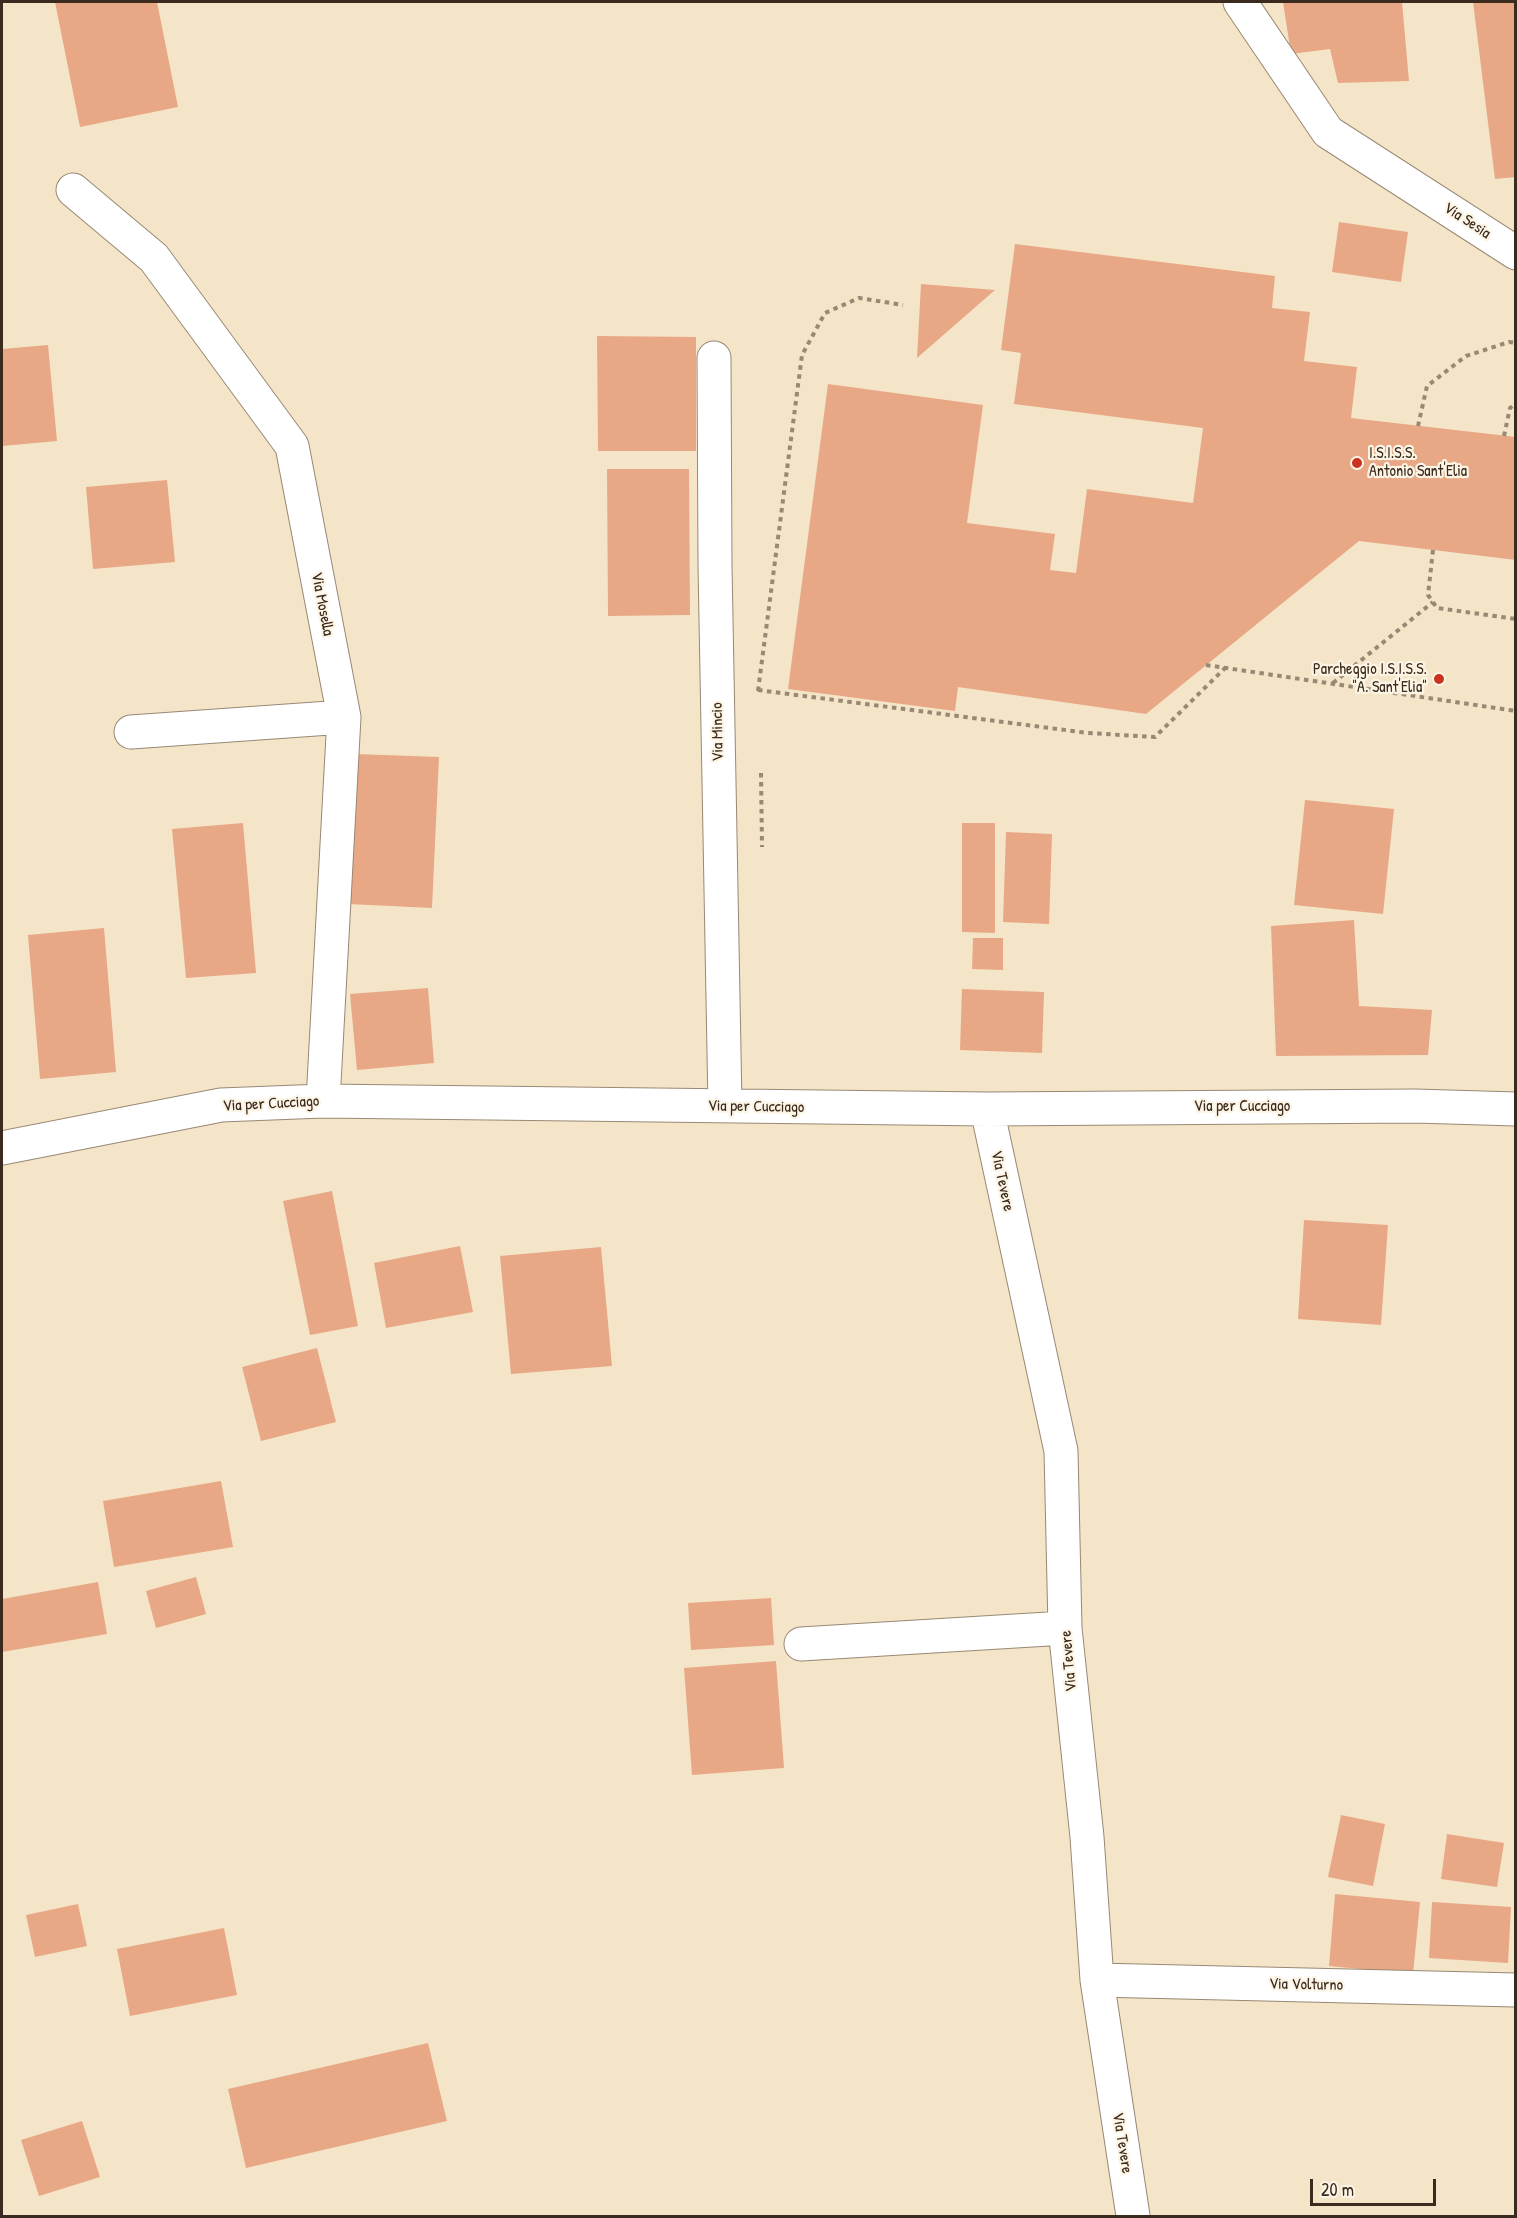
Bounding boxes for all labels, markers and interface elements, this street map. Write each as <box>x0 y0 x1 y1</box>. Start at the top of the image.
street label: Via Sesia <box>1440 199 1494 243</box>
place label: I.S.I.S.S. Antonio Sant'Elia <box>1369 444 1467 482</box>
marker: I.S.I.S.S. Antonio Sant'Elia <box>1350 456 1364 470</box>
street label: Via Mosella <box>306 571 338 637</box>
place label: Parcheggio I.S.I.S.S. "A. Sant'Elia" <box>1313 660 1427 698</box>
marker: Parcheggio I.S.I.S.S. "A. Sant'Elia" <box>1432 672 1446 686</box>
street label: Via Mincio <box>708 702 728 762</box>
street label: Via per Cucciago <box>222 1092 320 1116</box>
street label: Via per Cucciago <box>708 1097 804 1117</box>
street label: Via per Cucciago <box>1194 1097 1290 1117</box>
street label: Via Tevere <box>986 1149 1018 1213</box>
street label: Via Tevere <box>1057 1629 1081 1693</box>
street label: Via Volturno <box>1269 1975 1343 1995</box>
street label: Via Tevere <box>1108 2111 1136 2175</box>
scale bar <box>1313 2167 1439 2205</box>
text: 20 m <box>1321 2177 1354 2202</box>

